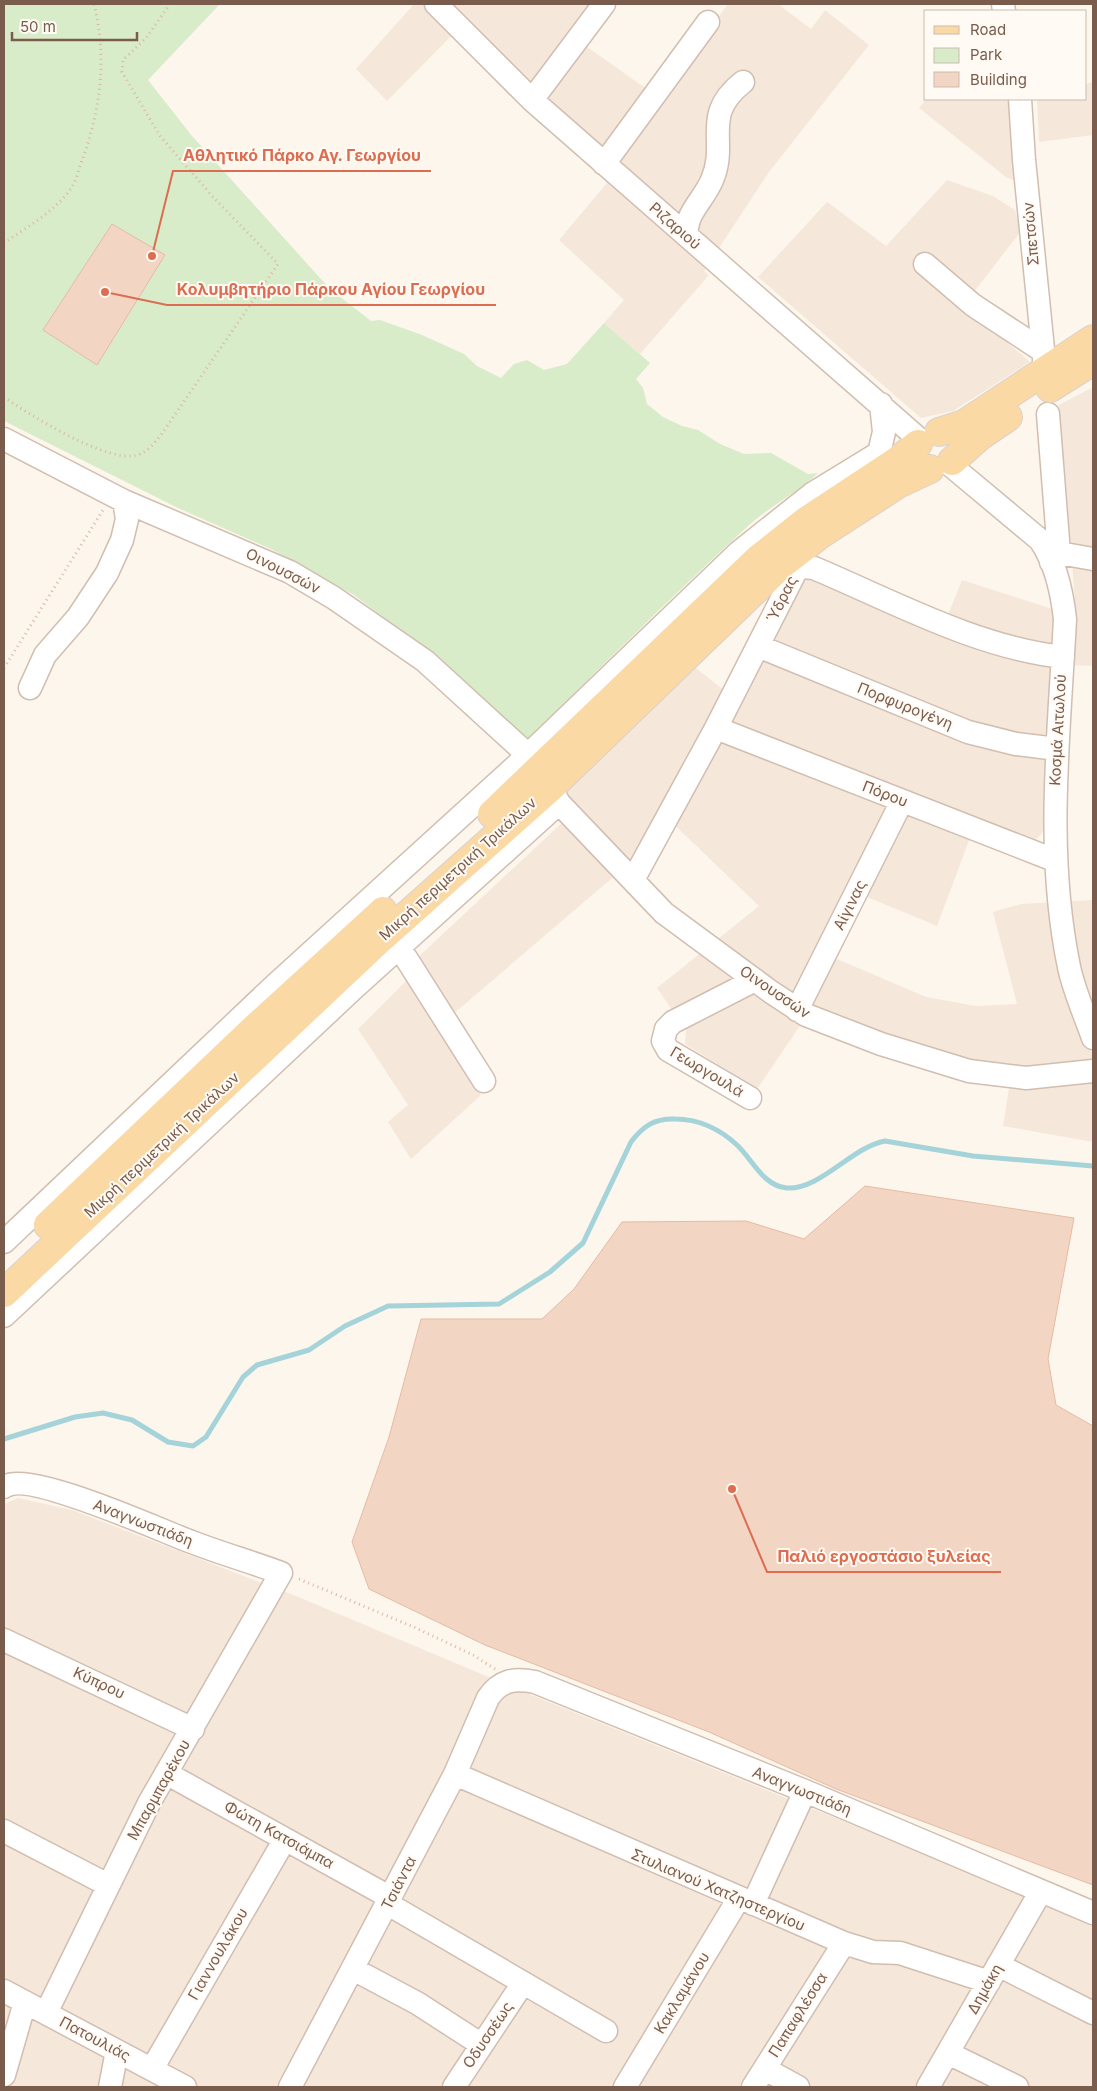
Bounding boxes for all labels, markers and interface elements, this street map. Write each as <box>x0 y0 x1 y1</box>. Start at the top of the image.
scale bar <box>12 10 138 42</box>
legend <box>924 10 1087 100</box>
text: 50 m <box>20 17 56 36</box>
text: Road <box>970 20 1006 39</box>
text: Park <box>970 45 1003 64</box>
text: Building <box>970 70 1027 89</box>
callout: Αθλητικό Πάρκο Αγ. Γεωργίου <box>173 140 431 171</box>
text: Αθλητικό Πάρκο Αγ. Γεωργίου <box>183 145 421 165</box>
street label: Ριζαριού <box>646 198 705 253</box>
street label: Σπετσών <box>1018 201 1043 267</box>
callout: Κολυμβητήριο Πάρκου Αγίου Γεωργίου <box>167 274 496 305</box>
text: Κολυμβητήριο Πάρκου Αγίου Γεωργίου <box>177 279 485 299</box>
street label: Οινουσσών <box>243 544 324 598</box>
street label: Ύδρας <box>762 572 801 625</box>
street label: Κοσμά Αιτωλού <box>1045 674 1070 786</box>
street label: Πορφυρογένη <box>855 678 956 733</box>
street label: Πόρου <box>860 776 911 811</box>
street label: Μικρή περιμετρική Τρικάλων <box>375 793 540 944</box>
street label: Αίγινας <box>829 876 870 933</box>
street label: Οινουσσών <box>736 961 814 1022</box>
street label: Γεωργουλά <box>667 1042 748 1101</box>
street label: Μικρή περιμετρική Τρικάλων <box>80 1068 243 1222</box>
street label: Αναγνωστιάδη <box>91 1495 196 1550</box>
callout: Παλιό εργοστάσιο ξυλείας <box>767 1541 1001 1572</box>
text: Παλιό εργοστάσιο ξυλείας <box>777 1546 991 1566</box>
street label: Κύπρου <box>70 1662 128 1703</box>
street label: Μπαρμπαρέκου <box>123 1736 194 1844</box>
street label: Αναγνωστιάδη <box>750 1762 855 1819</box>
street label: Φώτη Κατσιάμπα <box>221 1796 338 1873</box>
street label: Στυλιανού Χατζηστεργίου <box>628 1844 808 1935</box>
street label: Τσιάντα <box>377 1853 420 1913</box>
street label: Γιαννουλάκου <box>184 1904 252 2003</box>
street label: Κακλαμάνου <box>650 1948 713 2037</box>
street label: Δημάκη <box>963 1960 1006 2017</box>
street label: Παπαφλέσσα <box>764 1969 831 2061</box>
street label: Οδυσσέως <box>458 1998 517 2072</box>
street label: Πατουλιάς <box>56 2012 134 2065</box>

